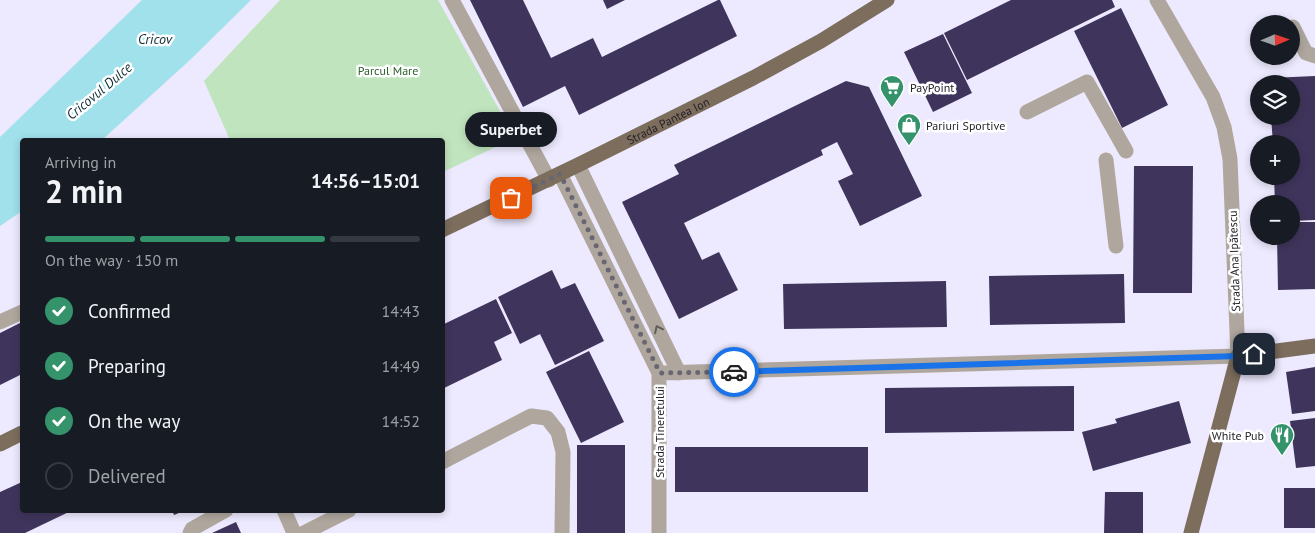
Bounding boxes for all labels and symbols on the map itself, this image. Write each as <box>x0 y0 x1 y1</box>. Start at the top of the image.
north arrow <box>1250 15 1300 65</box>
water label: Cricov <box>138 30 174 48</box>
water label: Cricovul Dulce <box>63 58 136 124</box>
park label: Parcul Mare <box>358 63 418 78</box>
supermarket icon: PayPoint <box>879 74 905 108</box>
place label: PayPoint <box>910 80 954 95</box>
street label: Strada Pantea Ion <box>624 93 712 147</box>
shop icon: Pariuri Sportive <box>896 112 922 146</box>
callout: Superbet <box>465 113 557 148</box>
place label: Pariuri Sportive <box>926 118 1005 133</box>
pin <box>490 177 532 219</box>
street label: Strada Ana Ipătescu <box>1225 210 1243 312</box>
one-way arrow <box>654 325 664 334</box>
pin <box>1233 333 1275 375</box>
courier <box>709 347 759 397</box>
street label: Strada Tineretului <box>652 386 667 478</box>
restaurant icon: White Pub <box>1269 422 1295 456</box>
place label: White Pub <box>1212 428 1264 443</box>

